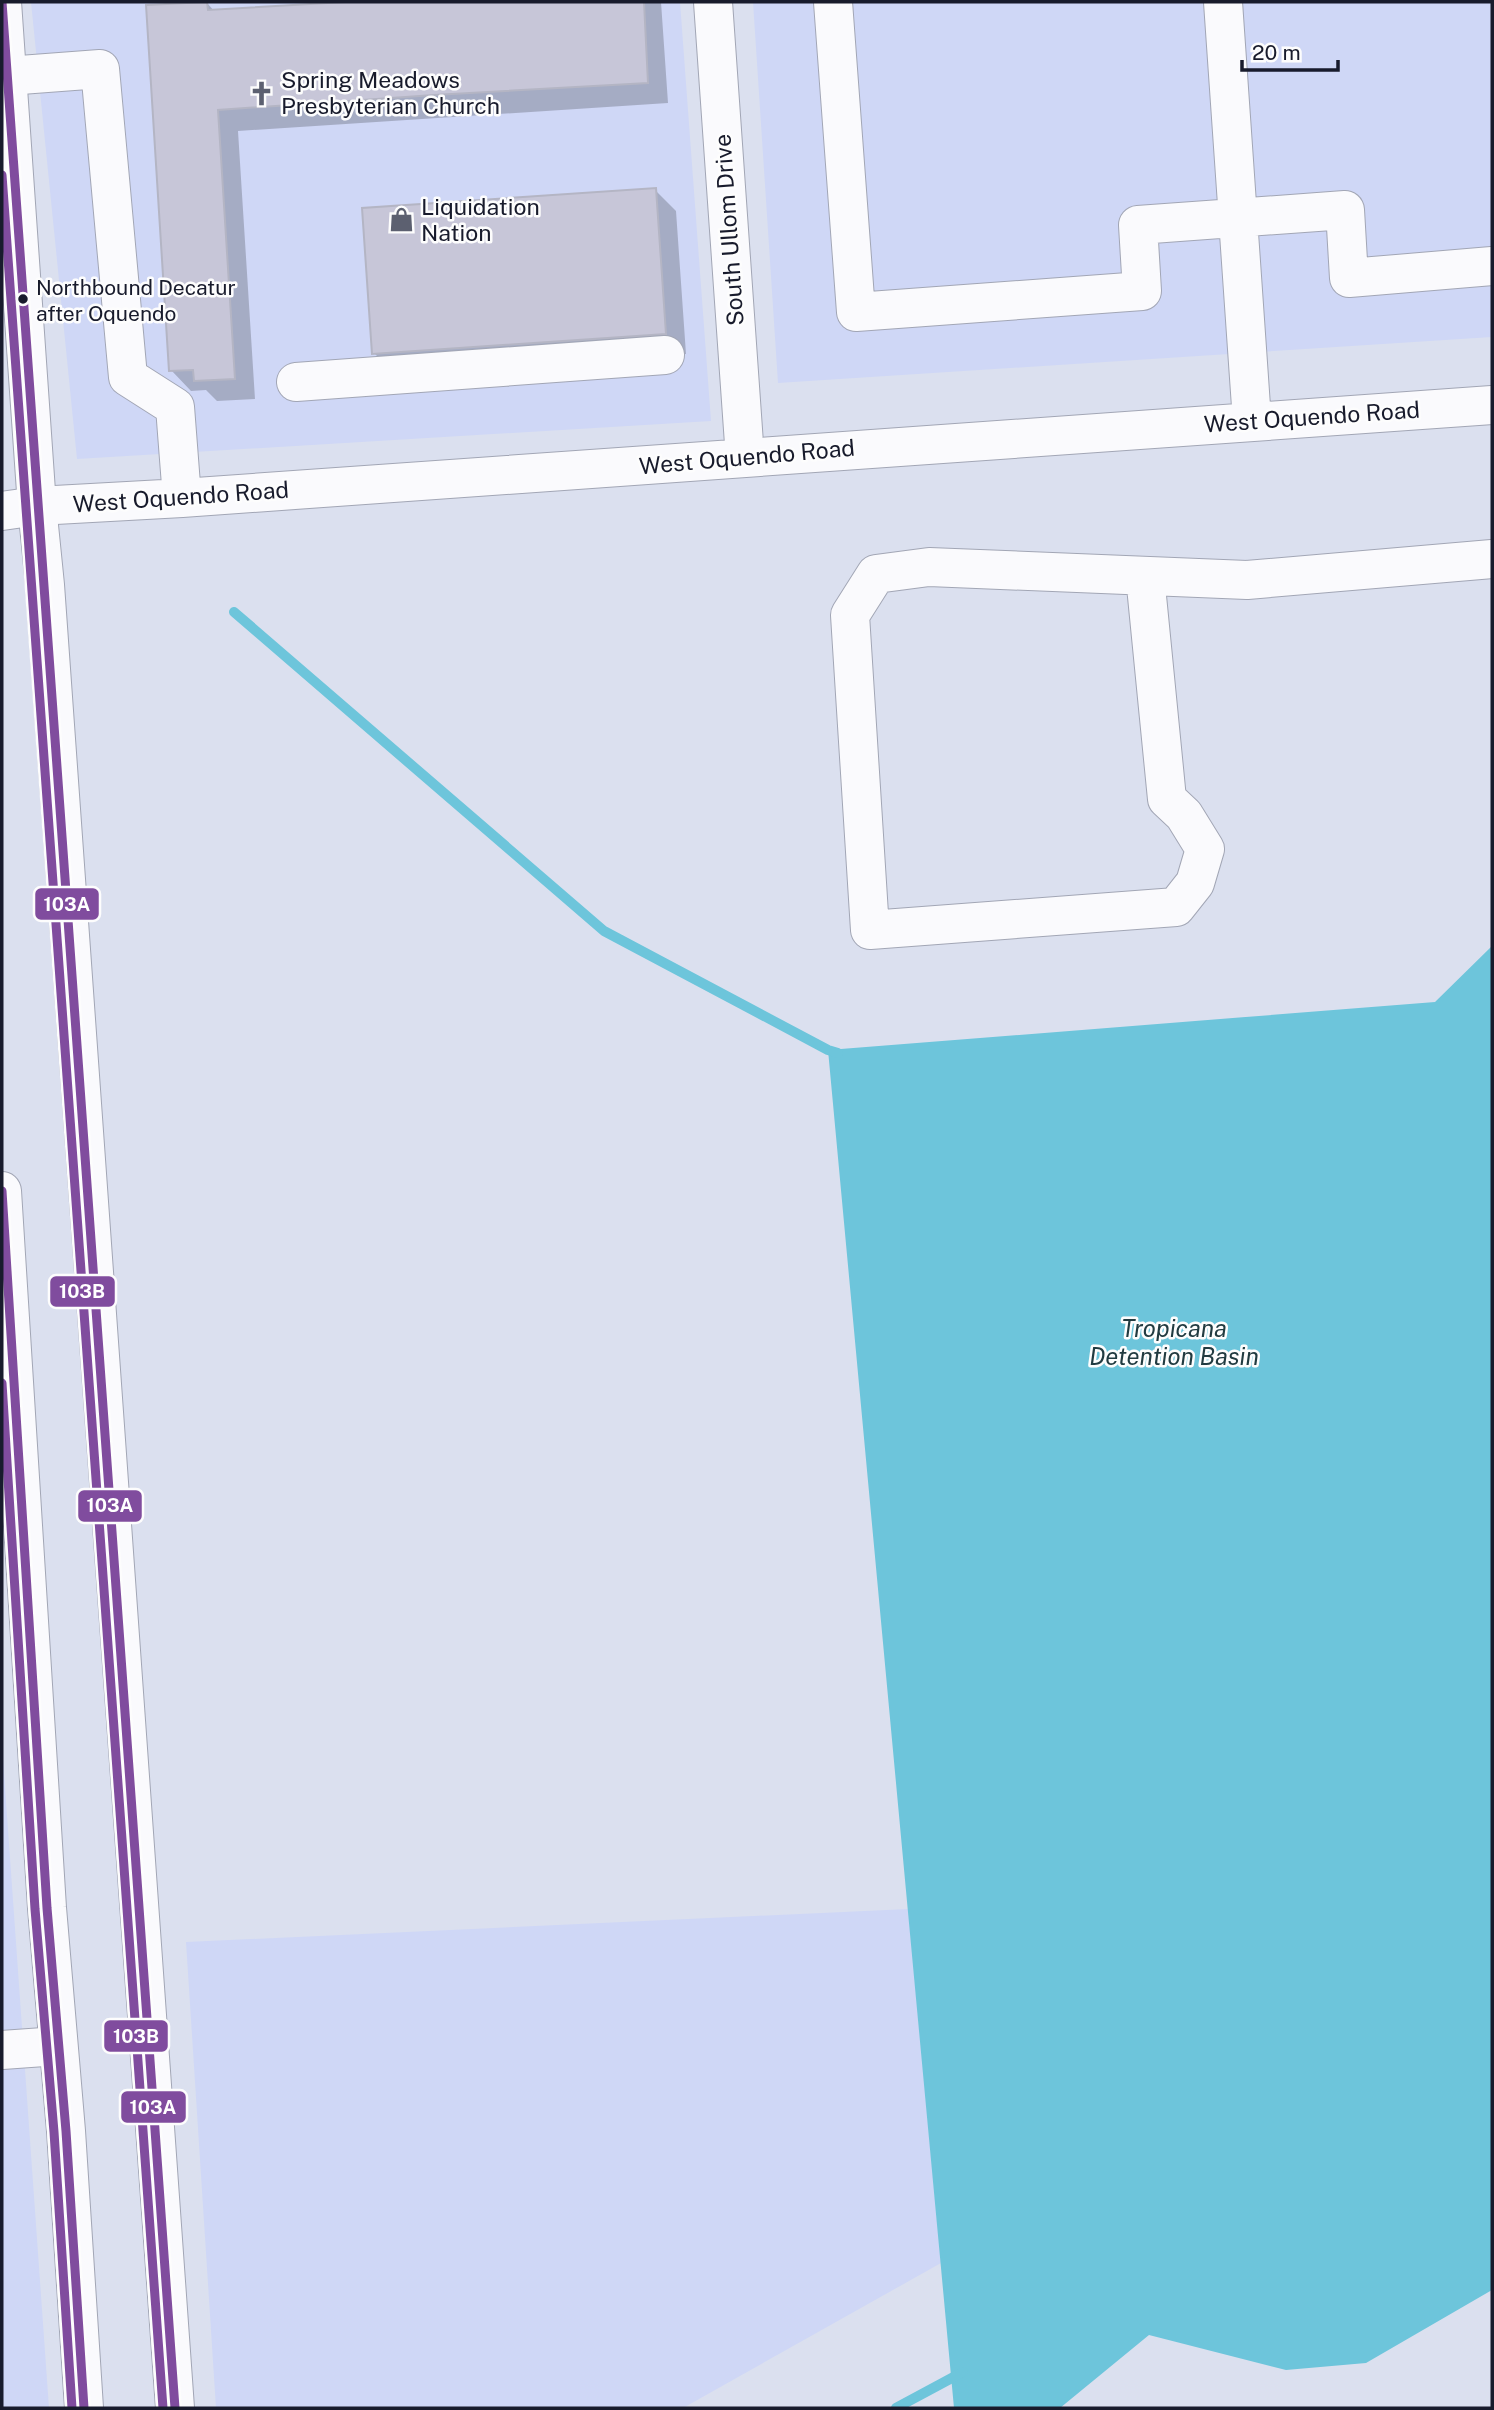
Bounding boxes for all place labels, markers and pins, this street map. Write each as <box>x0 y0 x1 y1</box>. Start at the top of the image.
place label: Spring Meadows Presbyterian Church <box>281 66 500 119</box>
church icon: Spring Meadows Presbyterian Church <box>247 79 275 107</box>
place label: Liquidation Nation <box>421 193 540 246</box>
shop icon: Liquidation Nation <box>387 206 415 234</box>
place label: Northbound Decatur after Oquendo <box>36 275 236 326</box>
marker: Northbound Decatur after Oquendo <box>16 292 30 306</box>

